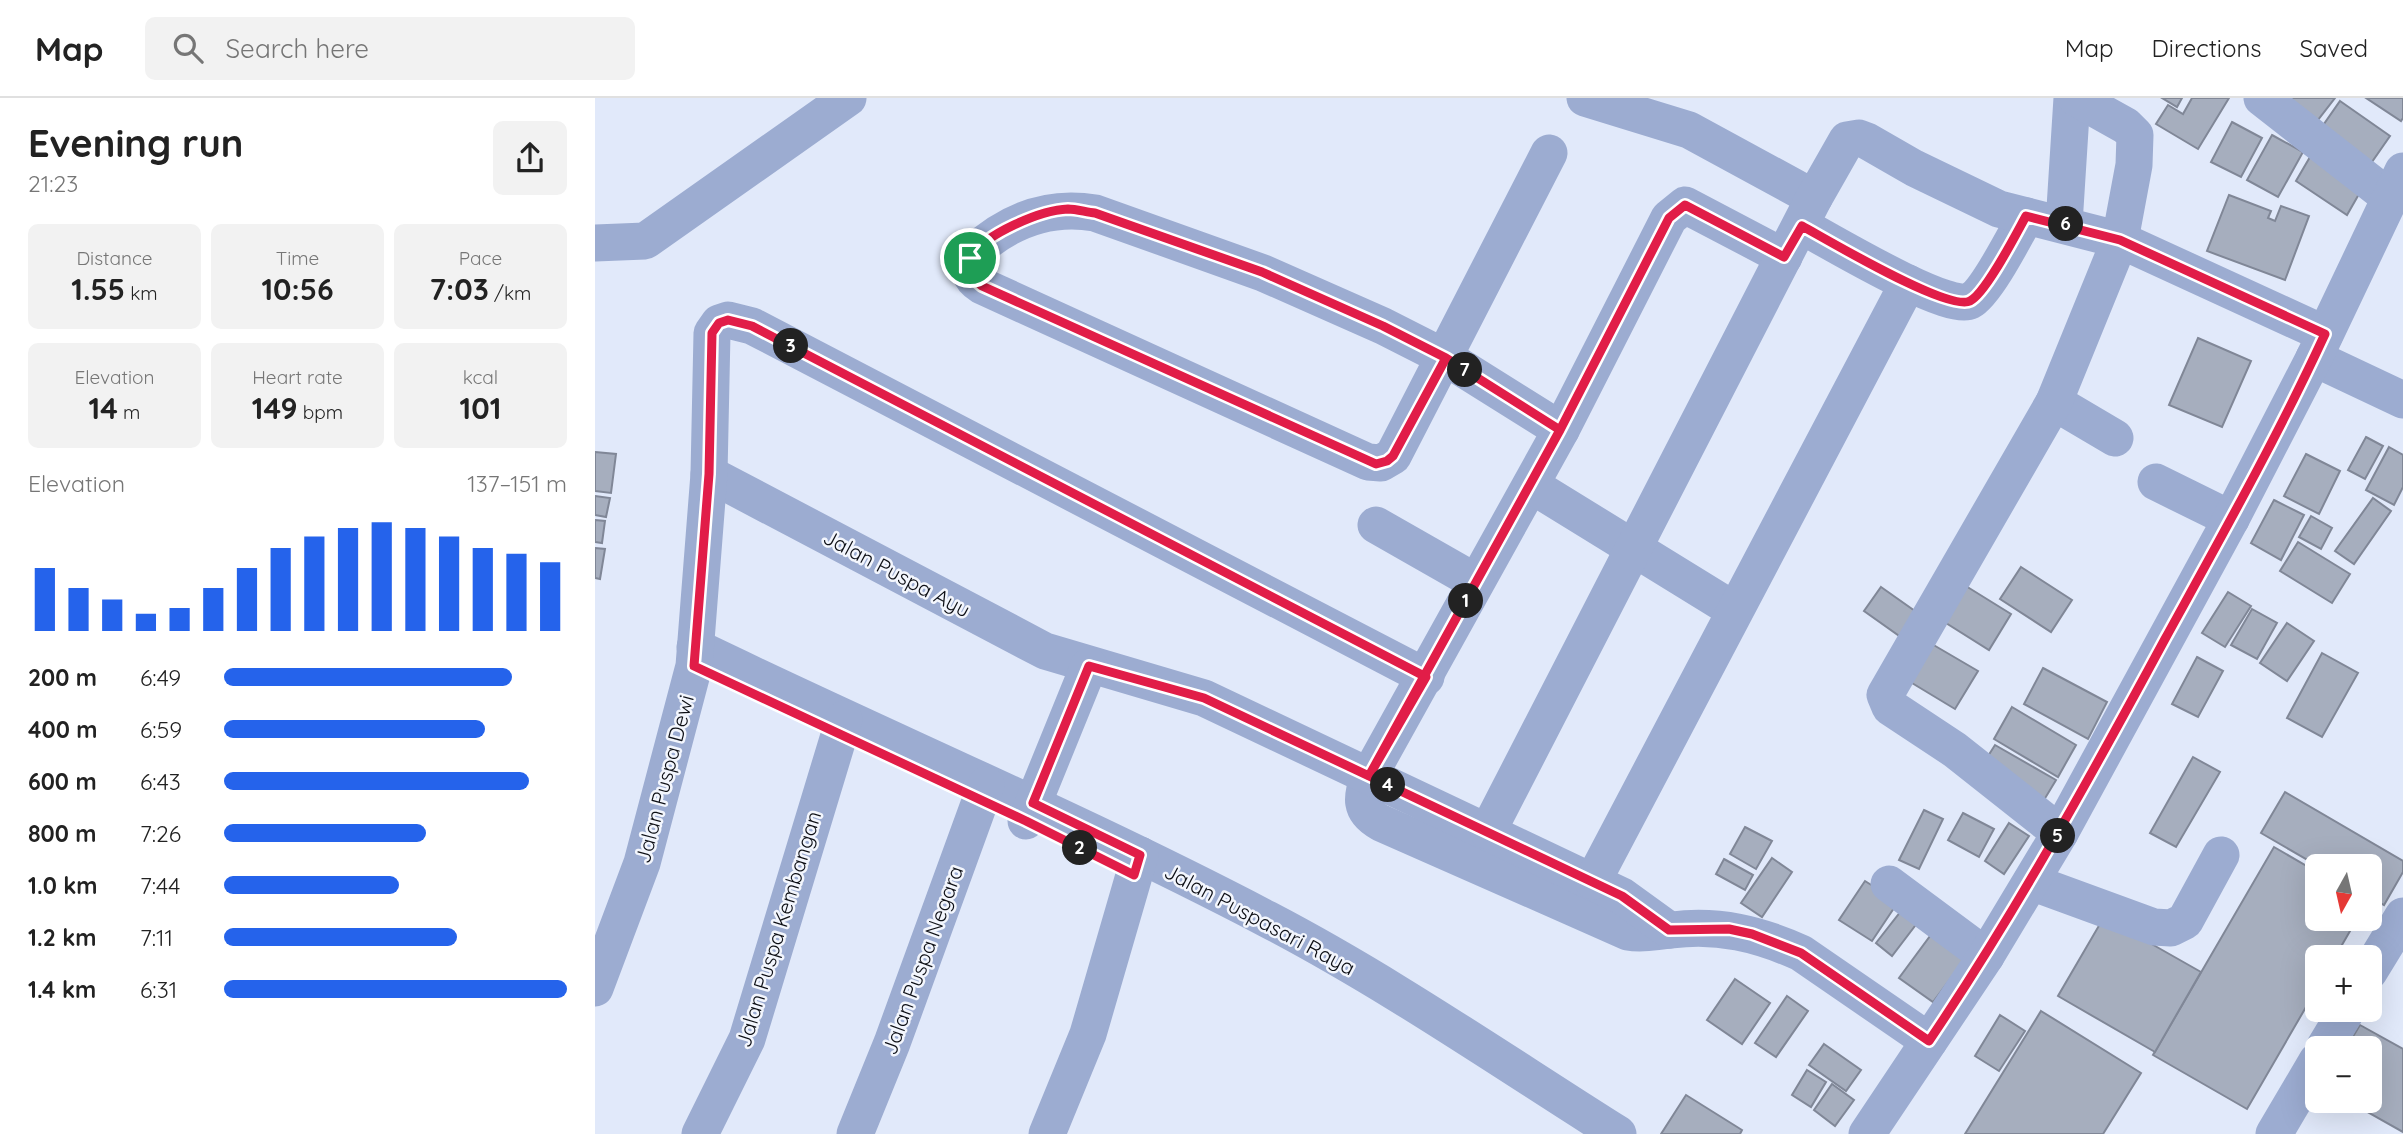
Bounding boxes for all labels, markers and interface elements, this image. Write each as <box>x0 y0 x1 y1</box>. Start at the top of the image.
search box <box>145 17 635 80</box>
text: Map <box>35 28 103 69</box>
icon: search <box>169 29 207 67</box>
text: Search here <box>225 32 369 65</box>
text: Map <box>2065 33 2114 63</box>
text: Directions <box>2152 33 2262 63</box>
text: Saved <box>2300 33 2368 63</box>
text: Evening run <box>28 119 243 167</box>
button: share <box>493 121 567 195</box>
text: 21:23 <box>28 169 78 198</box>
pin: 6 <box>2049 206 2083 242</box>
text: 6 <box>2060 211 2071 235</box>
pin <box>940 228 1000 288</box>
icon: arrive <box>951 239 989 277</box>
text: Distance <box>76 246 153 270</box>
text: Time <box>276 246 319 270</box>
text: Pace <box>459 246 502 270</box>
text: 1.55 <box>71 270 125 308</box>
text: 10:56 <box>261 270 334 308</box>
text: 7:03 <box>430 270 489 308</box>
text: km <box>125 281 158 305</box>
text: /km <box>489 281 531 305</box>
pin: 3 <box>773 328 809 364</box>
text: 3 <box>785 333 796 357</box>
pin: 7 <box>1447 352 1483 388</box>
text: 7 <box>1459 357 1470 381</box>
text: Elevation <box>74 365 155 389</box>
text: Heart rate <box>252 365 343 389</box>
text: kcal <box>463 365 498 389</box>
text: 14 <box>89 389 118 427</box>
text: 149 <box>252 389 298 427</box>
text: 101 <box>460 389 501 427</box>
text: m <box>118 400 140 424</box>
text: bpm <box>298 400 343 424</box>
text: Elevation <box>28 469 125 498</box>
text: 137–151 m <box>467 469 567 498</box>
street label: Jalan Puspa Ayu <box>819 523 975 623</box>
pin: 1 <box>1449 584 1483 618</box>
text: 1 <box>1462 588 1469 612</box>
text: 200 m <box>28 663 97 692</box>
text: 6:49 <box>140 663 181 692</box>
street label: Jalan Puspa Dewi <box>629 692 699 866</box>
text: 400 m <box>28 715 97 744</box>
text: 6:59 <box>140 715 182 744</box>
text: 600 m <box>28 767 97 796</box>
text: 6:43 <box>140 767 181 796</box>
pin: 4 <box>1371 768 1405 802</box>
text: 4 <box>1382 772 1393 796</box>
street label: Jalan Puspa Kembangan <box>730 808 826 1050</box>
pin: 5 <box>2041 818 2075 854</box>
text: 800 m <box>28 819 97 848</box>
text: 7:26 <box>140 819 181 848</box>
text: 5 <box>2052 823 2063 847</box>
pin: 2 <box>1063 830 1098 866</box>
text: 2 <box>1074 835 1085 859</box>
north arrow <box>2305 854 2382 931</box>
map controls <box>2305 854 2382 1113</box>
street label: Jalan Puspasari Raya <box>1160 858 1360 980</box>
street label: Jalan Puspa Negara <box>876 862 968 1058</box>
text: 1.0 km <box>28 871 98 900</box>
text: 7:44 <box>140 871 180 900</box>
text: 1.2 km <box>28 923 97 952</box>
text: 7:11 <box>140 923 173 952</box>
button: + <box>2305 945 2382 1022</box>
text: 1.4 km <box>28 975 96 1004</box>
text: 6:31 <box>140 975 177 1004</box>
button: − <box>2305 1036 2382 1113</box>

